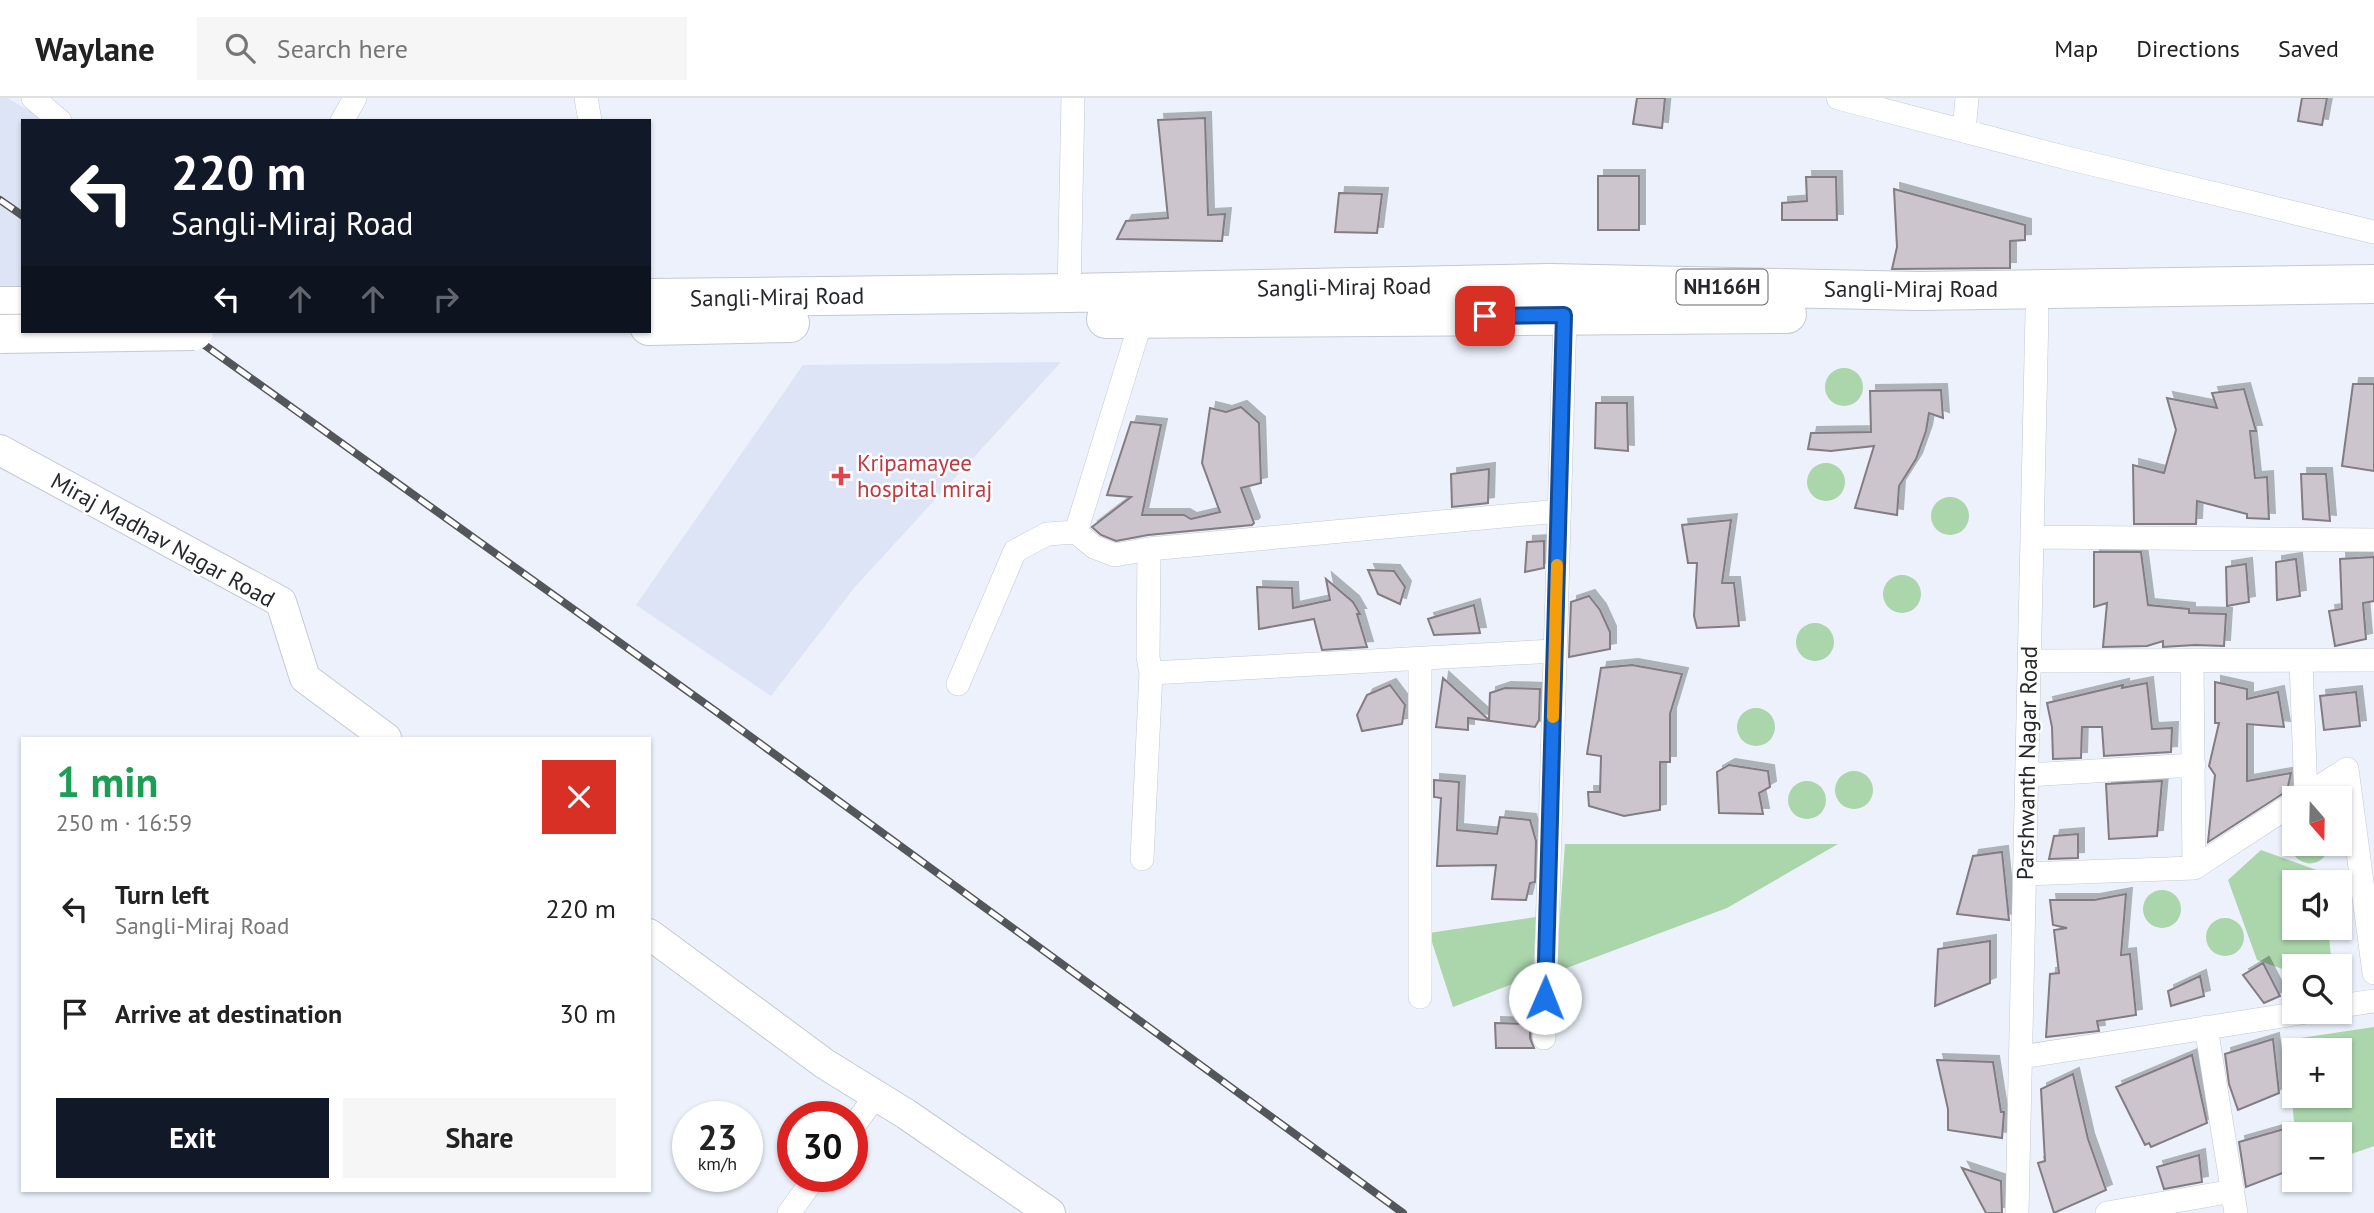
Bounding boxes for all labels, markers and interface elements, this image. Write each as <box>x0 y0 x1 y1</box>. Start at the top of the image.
search box <box>197 17 687 80</box>
text: Waylane <box>35 27 155 70</box>
icon: search <box>221 29 259 67</box>
text: Search here <box>277 32 408 65</box>
text: Map <box>2054 33 2098 64</box>
text: Directions <box>2136 33 2240 64</box>
text: Saved <box>2278 33 2339 64</box>
text: 220 m <box>171 140 306 204</box>
icon: left <box>56 147 147 238</box>
text: Sangli-Miraj Road <box>171 202 413 244</box>
street label: Sangli-Miraj Road <box>1257 270 1431 303</box>
road number: NH166H <box>1676 270 1768 304</box>
street label: Sangli-Miraj Road <box>1824 274 1998 303</box>
icon: left <box>208 280 246 318</box>
icon: ahead <box>281 280 319 318</box>
icon: ahead <box>354 280 392 318</box>
icon: right <box>427 280 465 318</box>
street label: Sangli-Miraj Road <box>690 280 864 313</box>
pin <box>1455 286 1515 346</box>
icon: arrive <box>1466 297 1504 335</box>
place label: Kripamayee hospital miraj <box>857 448 992 503</box>
street label: Miraj Madhav Nagar Road <box>46 466 280 613</box>
marker: Kripamayee hospital miraj <box>831 466 851 486</box>
street label: Parshwanth Nagar Road <box>2010 646 2043 880</box>
text: 1 min <box>56 754 158 809</box>
button: close <box>542 760 616 834</box>
north arrow <box>2282 786 2352 856</box>
map controls <box>2282 786 2352 1192</box>
text: 250 m · 16:59 <box>56 808 192 837</box>
button: sound <box>2282 870 2352 940</box>
text: Turn left <box>115 878 209 911</box>
icon: left <box>56 890 94 928</box>
text: 220 m <box>545 892 616 925</box>
text: Sangli-Miraj Road <box>115 911 289 940</box>
button: search <box>2282 954 2352 1024</box>
position arrow <box>1508 961 1582 1035</box>
icon: arrive <box>56 995 94 1033</box>
text: Arrive at destination <box>115 997 342 1030</box>
text: 30 m <box>560 997 616 1030</box>
button: + <box>2282 1038 2352 1108</box>
button: Exit <box>56 1098 329 1178</box>
button: Share <box>343 1098 616 1178</box>
speed limit sign: 30 <box>777 1101 868 1192</box>
text: 23 <box>698 1114 737 1160</box>
button: − <box>2282 1122 2352 1192</box>
text: km/h <box>698 1152 737 1175</box>

